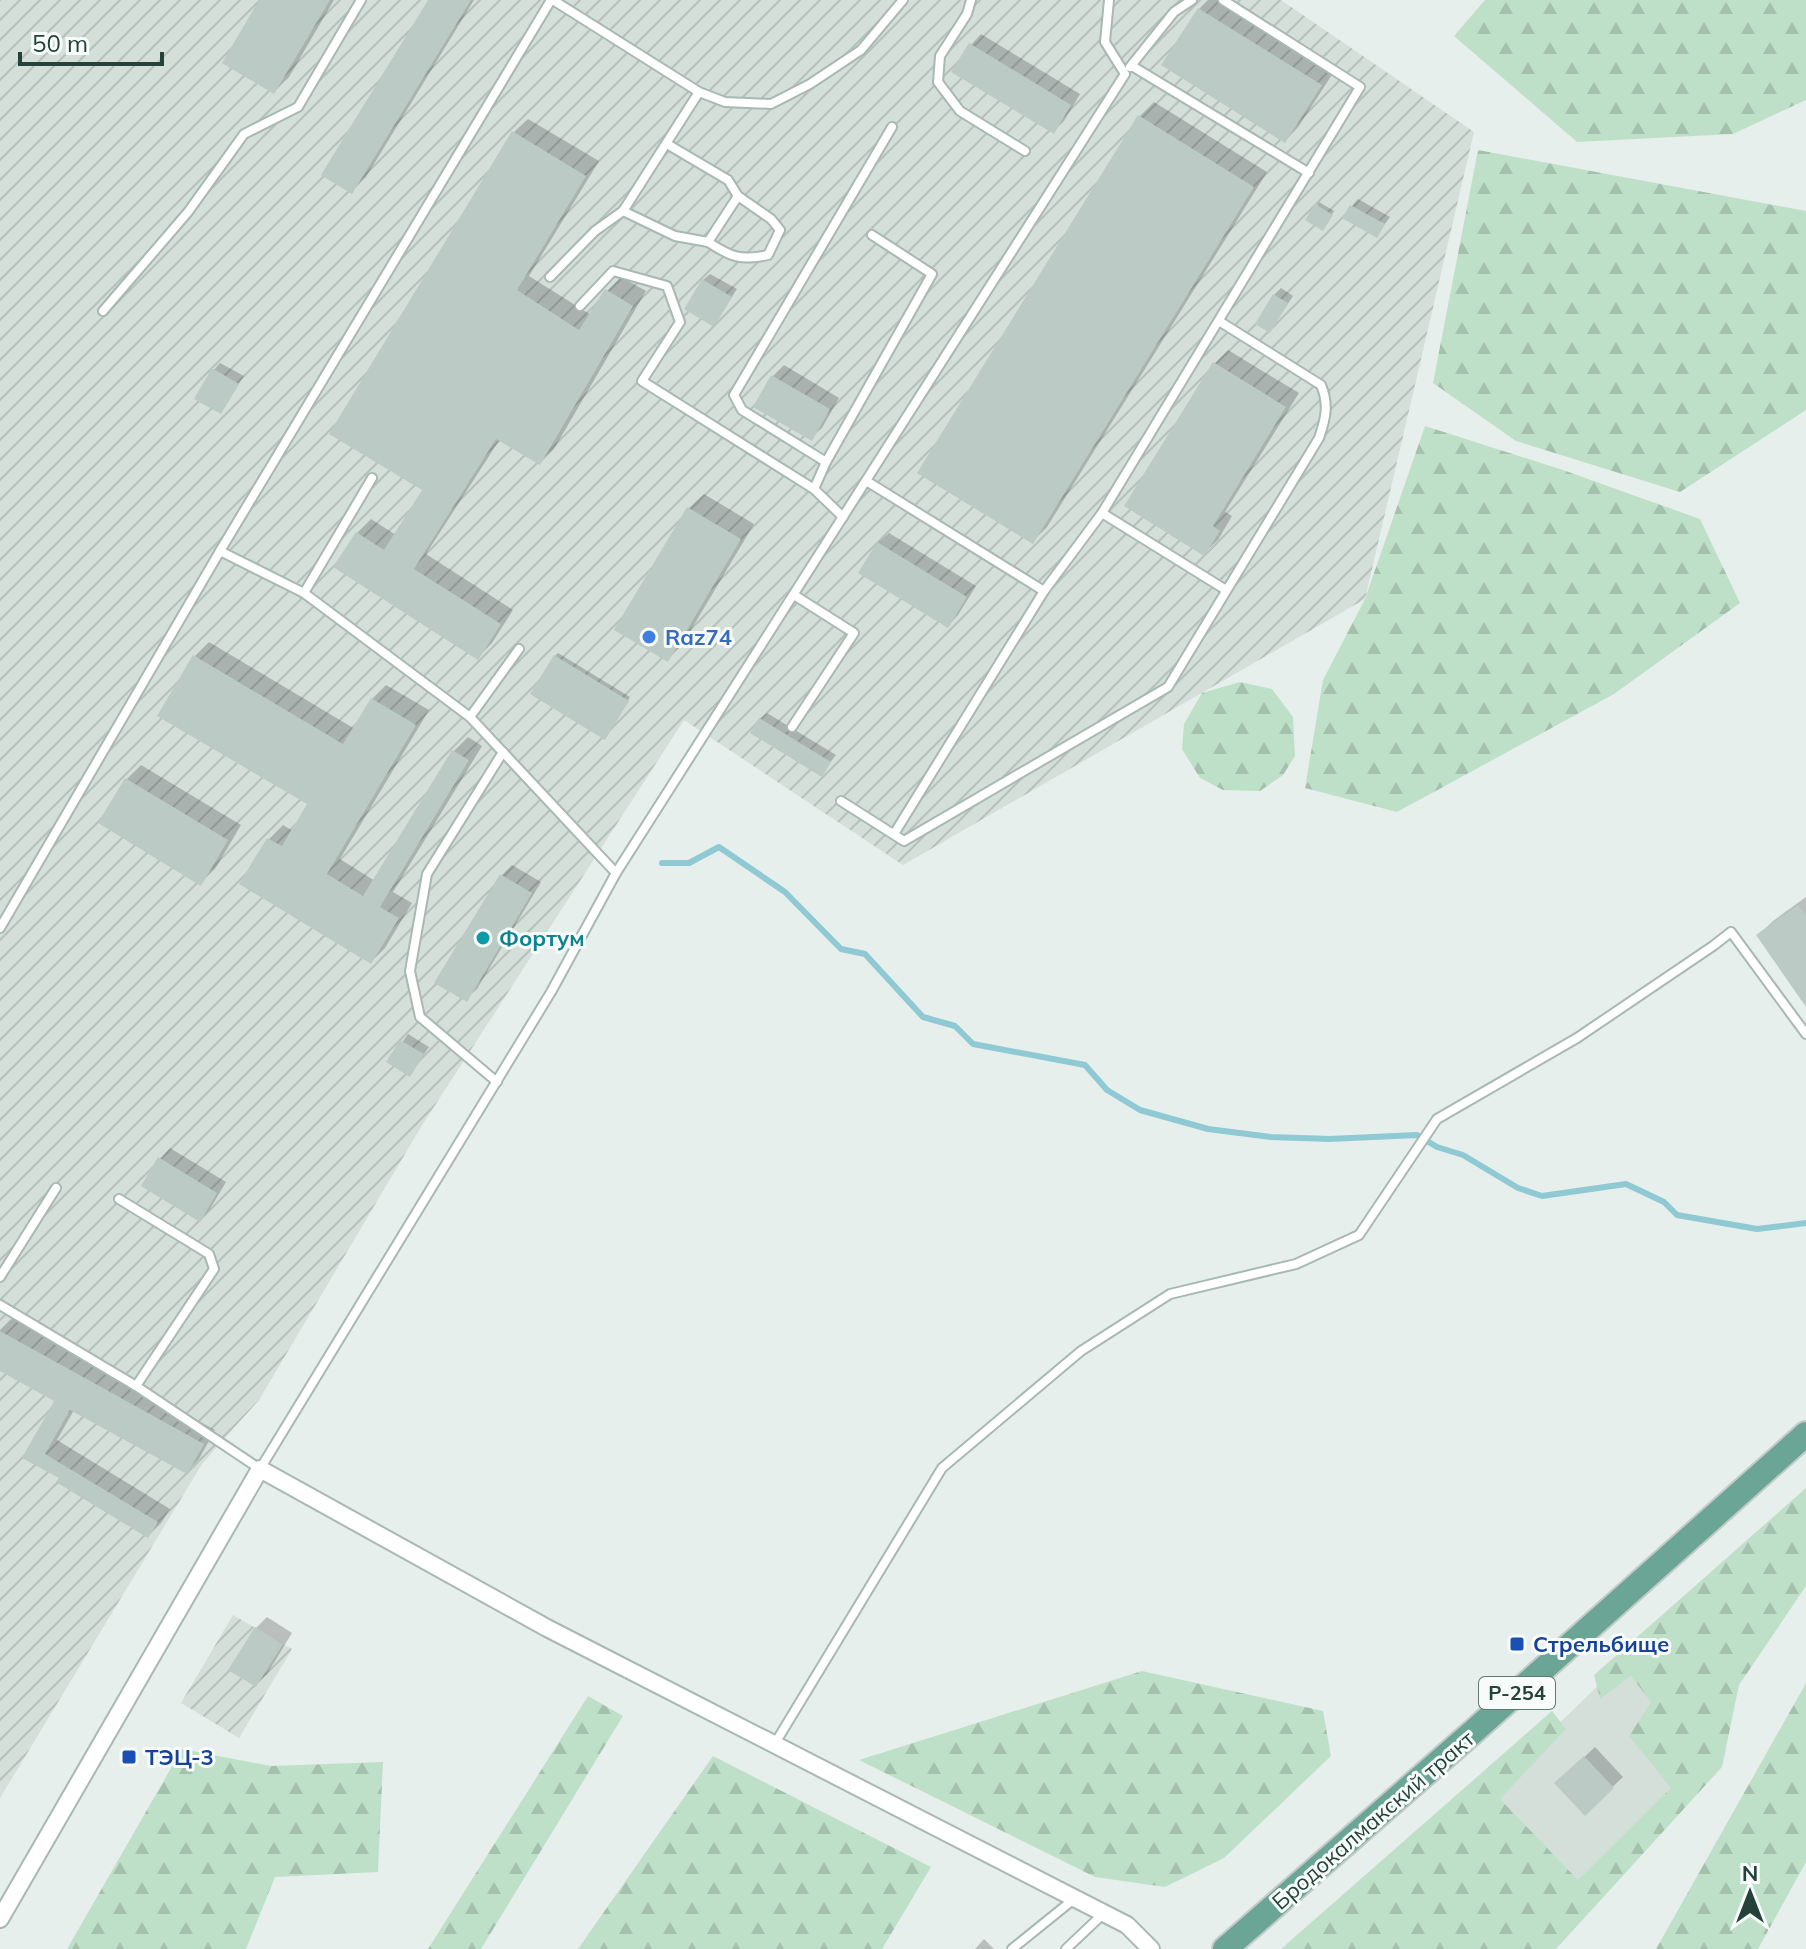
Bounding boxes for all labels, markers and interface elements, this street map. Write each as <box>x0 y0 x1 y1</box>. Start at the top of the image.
scale bar <box>20 16 162 66</box>
text: 50 m <box>32 28 88 58</box>
place label: Raz74 <box>665 623 732 651</box>
marker: Raz74 <box>640 628 658 646</box>
place label: Фортум <box>499 924 585 952</box>
marker: Фортум <box>474 929 492 947</box>
place label: Стрельбище <box>1533 1630 1669 1658</box>
marker: Стрельбище <box>1508 1635 1526 1653</box>
road number: Р-254 <box>1479 1677 1555 1709</box>
street label: Бродокалмакский тракт <box>1266 1724 1480 1916</box>
place label: ТЭЦ-3 <box>145 1743 214 1771</box>
marker: ТЭЦ-3 <box>120 1748 138 1766</box>
north arrow <box>1710 1853 1790 1933</box>
text: N <box>1742 1859 1758 1887</box>

